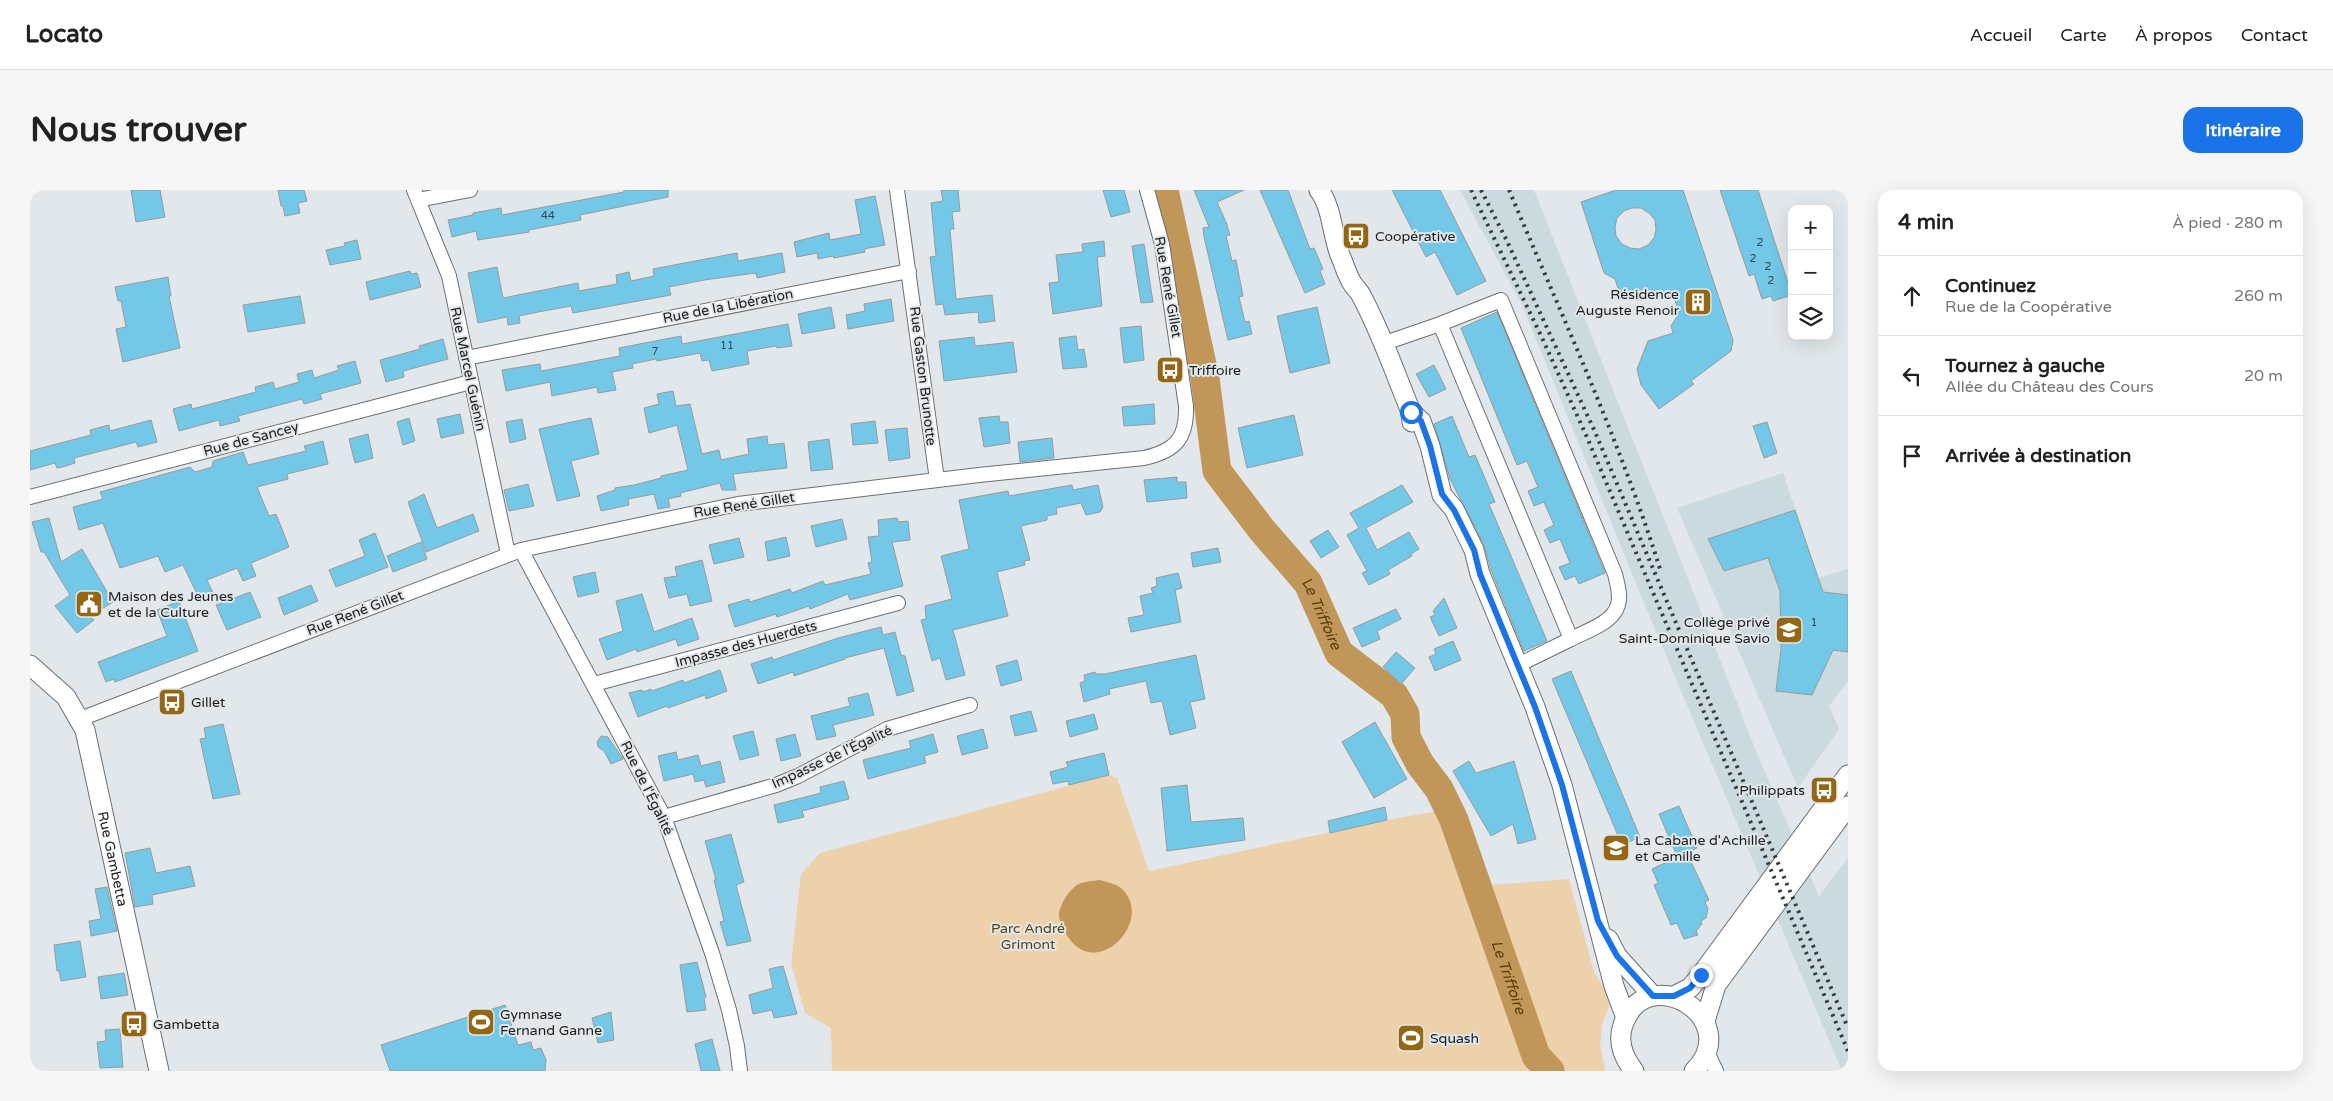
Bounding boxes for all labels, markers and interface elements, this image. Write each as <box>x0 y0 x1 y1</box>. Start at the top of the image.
text: Locato <box>25 20 103 49</box>
text: Accueil <box>1970 24 2032 46</box>
text: Carte <box>2060 24 2107 46</box>
text: À propos <box>2135 24 2213 46</box>
text: Contact <box>2241 24 2308 46</box>
button: Itinéraire <box>2183 107 2303 153</box>
text: Nous trouver <box>30 109 246 151</box>
map controls <box>1788 205 1833 340</box>
button: + <box>1788 205 1833 250</box>
house number: 44 <box>541 209 555 222</box>
text: 4 min <box>1898 210 1954 235</box>
text: À pied · 280 m <box>2172 213 2283 233</box>
bus stop icon: Coopérative <box>1341 221 1371 251</box>
place label: Coopérative <box>1375 228 1456 245</box>
street label: Rue René Gillet <box>1151 235 1185 340</box>
house number: 2 <box>1757 236 1764 249</box>
button: − <box>1788 250 1833 295</box>
house number: 2 <box>1750 252 1757 265</box>
house number: 2 <box>1765 260 1772 273</box>
house number: 2 <box>1768 274 1775 287</box>
text: Continuez <box>1945 275 2036 297</box>
icon: ahead <box>1898 282 1926 310</box>
street label: Rue de la Libération <box>661 285 795 327</box>
place label: Résidence Auguste Renoir <box>1576 286 1680 319</box>
text: 260 m <box>2234 286 2283 306</box>
building icon: Résidence Auguste Renoir <box>1683 287 1713 317</box>
button: layers <box>1788 295 1833 340</box>
text: Rue de la Coopérative <box>1945 297 2112 317</box>
street label: Rue Marcel Guénin <box>447 305 489 433</box>
street label: Rue Gaston Brunotte <box>906 305 940 447</box>
house number: 11 <box>720 339 734 352</box>
house number: 7 <box>652 345 659 358</box>
bus stop icon: Triffoire <box>1155 355 1185 385</box>
text: Tournez à gauche <box>1945 355 2105 377</box>
place label: Triffoire <box>1189 362 1241 379</box>
icon: left <box>1898 362 1926 390</box>
text: 20 m <box>2244 366 2283 386</box>
text: Allée du Château des Cours <box>1945 377 2154 397</box>
route start <box>1400 401 1423 424</box>
street label: Rue de Sancey <box>201 418 301 460</box>
icon: arrive <box>1898 442 1926 470</box>
text: Arrivée à destination <box>1945 445 2131 467</box>
street label: Rue René Gillet <box>692 488 797 521</box>
water label: Le Triffoire <box>1298 573 1346 654</box>
street label: Rue René Gillet <box>304 586 406 639</box>
place label: Maison des Jeunes et de la Culture <box>108 588 234 621</box>
public building icon: Maison des Jeunes et de la Culture <box>74 589 104 619</box>
place label: Collège privé Saint-Dominique Savio <box>1619 614 1770 647</box>
school or university icon: Collège privé Saint-Dominique Savio <box>1774 615 1804 645</box>
house number: 1 <box>1811 616 1817 629</box>
street label: Impasse des Huerdets <box>673 617 819 671</box>
bus stop icon: Gillet <box>157 687 187 717</box>
place label: Gillet <box>191 694 226 711</box>
street label: Impasse de l'Égalité <box>769 722 895 792</box>
street label: Rue de l'Égalité <box>617 738 677 838</box>
bus stop icon: Philippats <box>1809 775 1839 805</box>
place label: Philippats <box>1739 782 1805 799</box>
street label: Rue Gambetta <box>94 810 132 908</box>
place label: La Cabane d'Achille et Camille <box>1635 832 1766 865</box>
school or university icon: La Cabane d'Achille et Camille <box>1601 833 1631 863</box>
park label: Parc André Grimont <box>991 920 1065 953</box>
water label: Le Triffoire <box>1488 938 1530 1018</box>
route end <box>1690 964 1713 987</box>
place label: Gymnase Fernand Ganne <box>500 1006 602 1039</box>
sports icon: Gymnase Fernand Ganne <box>466 1007 496 1037</box>
bus stop icon: Gambetta <box>119 1009 149 1039</box>
place label: Gambetta <box>153 1016 220 1033</box>
sports icon: Squash <box>1396 1023 1426 1053</box>
place label: Squash <box>1430 1030 1479 1047</box>

